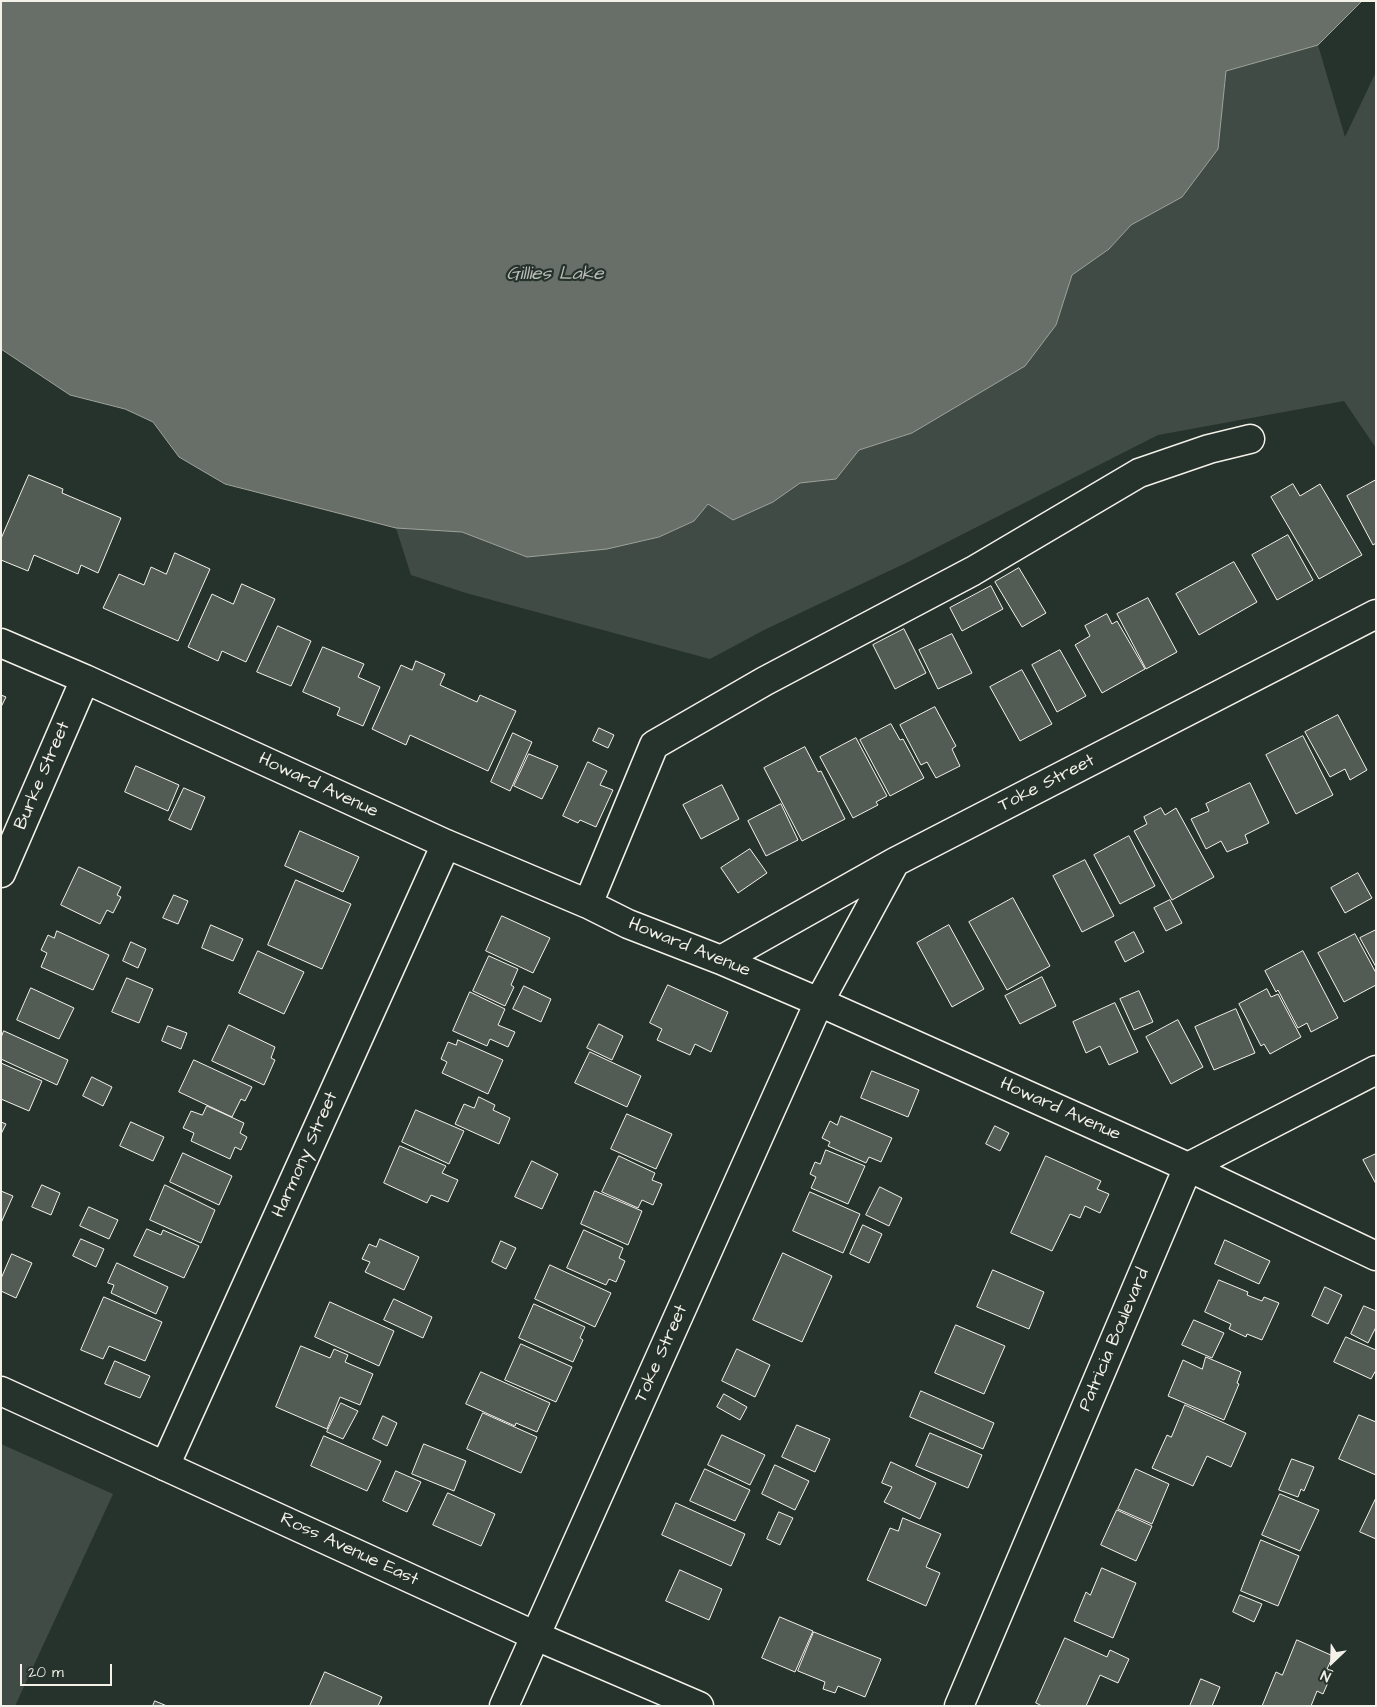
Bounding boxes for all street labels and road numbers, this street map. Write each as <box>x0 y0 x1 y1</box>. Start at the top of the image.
street label: Burke Street <box>11 719 75 833</box>
street label: Howard Avenue <box>255 749 381 823</box>
street label: Toke Street <box>995 751 1099 817</box>
street label: Howard Avenue <box>625 914 753 982</box>
street label: Howard Avenue <box>996 1074 1124 1146</box>
street label: Harmony Street <box>269 1089 343 1221</box>
street label: Patricia Boulevard <box>1075 1265 1155 1415</box>
street label: Toke Street <box>631 1302 693 1406</box>
street label: Ross Avenue East <box>276 1509 422 1591</box>

